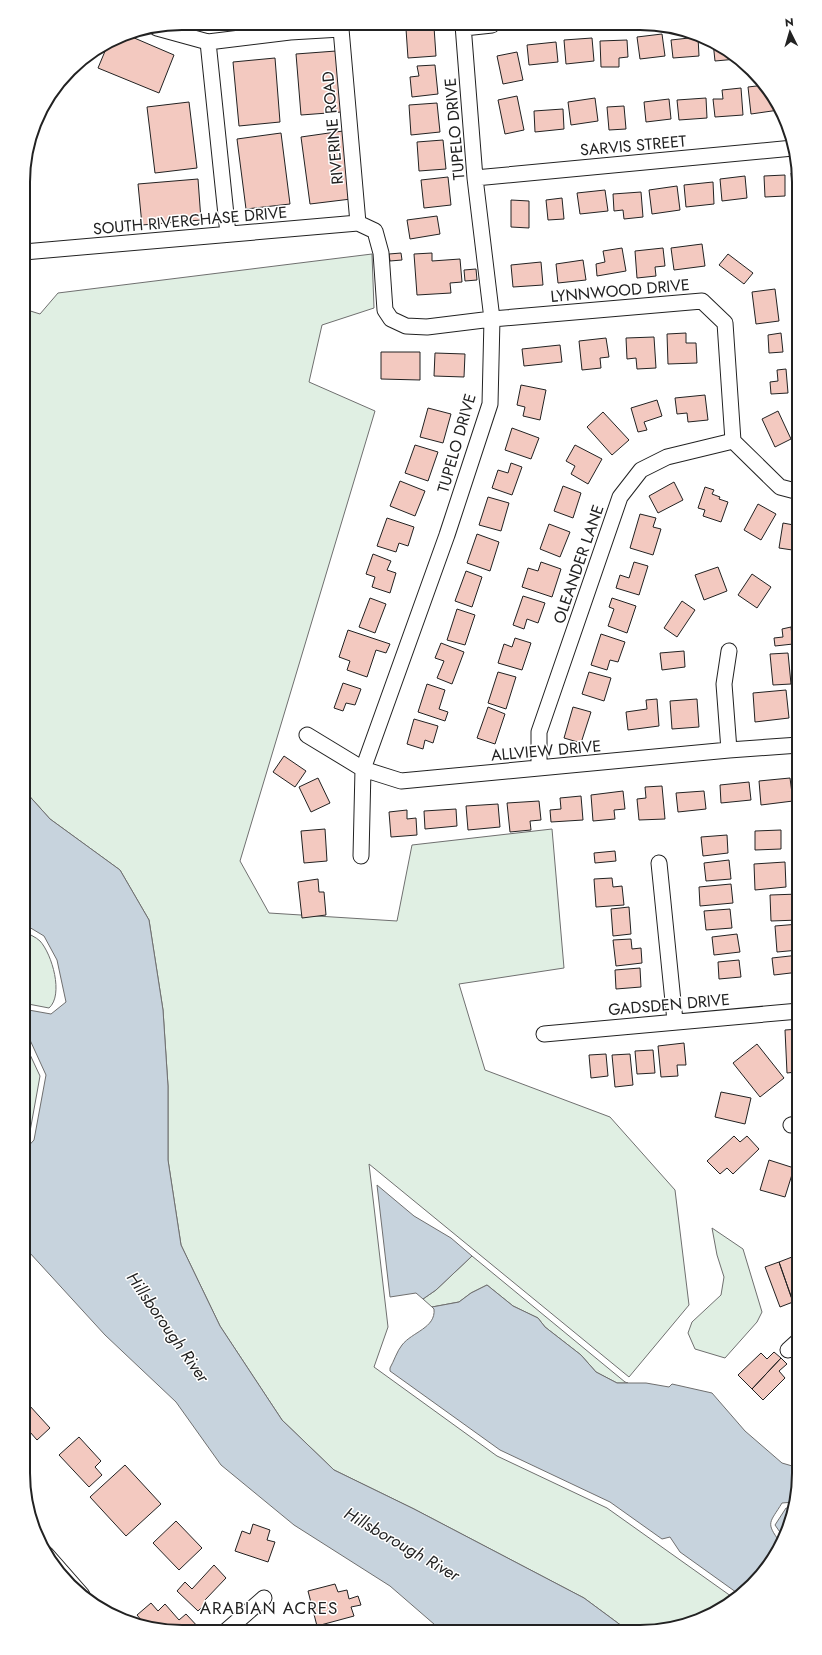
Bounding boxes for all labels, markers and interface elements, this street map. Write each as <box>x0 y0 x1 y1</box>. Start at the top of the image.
north arrow <box>770 12 810 52</box>
text: N <box>784 14 794 30</box>
street label: RIVERINE ROAD <box>316 70 349 186</box>
street label: TUPELO DRIVE <box>439 77 470 181</box>
street label: SARVIS STREET <box>579 129 688 162</box>
street label: SOUTH RIVERCHASE DRIVE <box>92 201 288 240</box>
street label: LYNNWOOD DRIVE <box>550 273 691 308</box>
street label: TUPELO DRIVE <box>431 391 482 495</box>
street label: OLEANDER LANE <box>547 502 610 627</box>
street label: ALLVIEW DRIVE <box>490 734 602 767</box>
street label: GADSDEN DRIVE <box>607 988 731 1021</box>
water label: Hillsborough River <box>121 1267 216 1388</box>
water label: Hillsborough River <box>340 1501 465 1587</box>
district label: ARABIAN ACRES <box>200 1596 338 1620</box>

